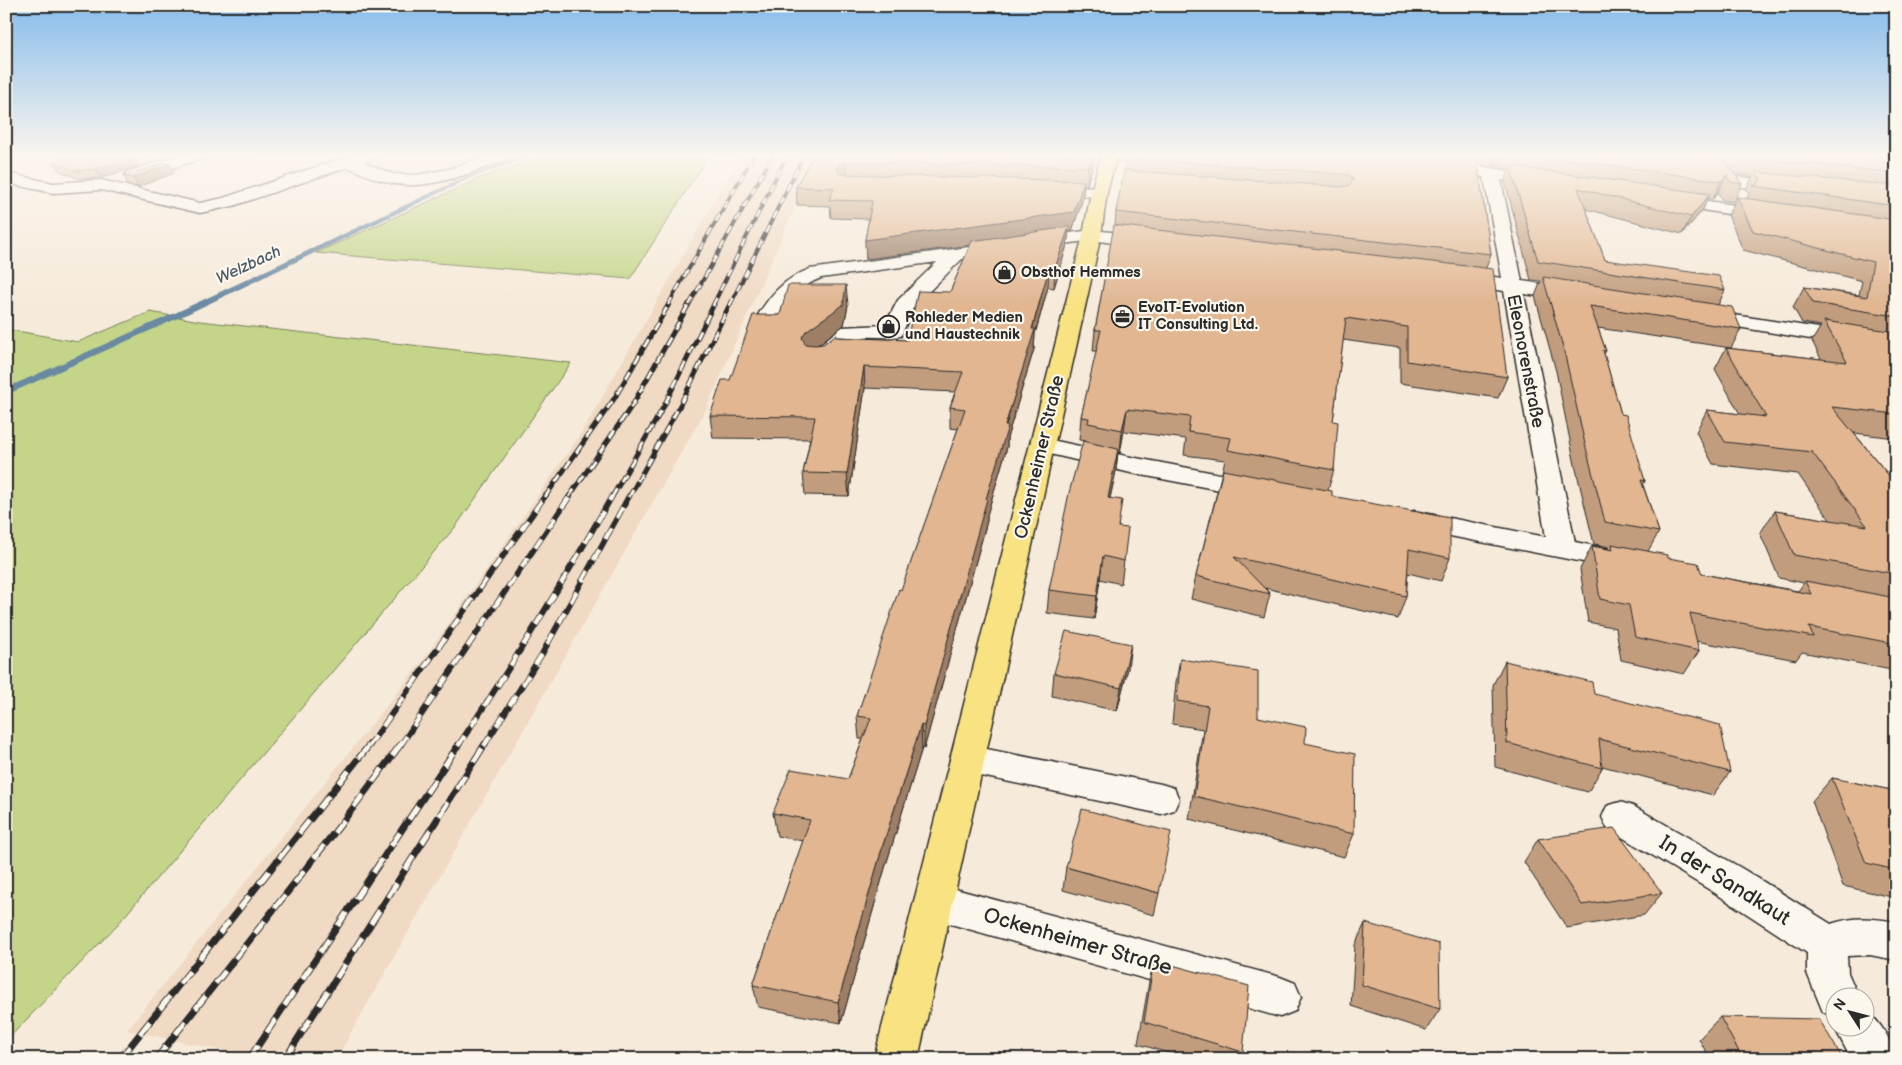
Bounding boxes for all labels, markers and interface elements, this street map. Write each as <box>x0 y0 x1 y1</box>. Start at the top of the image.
water label: Welzbach <box>213 242 284 289</box>
shop icon: Obsthof Hemmes <box>993 260 1017 284</box>
place label: Obsthof Hemmes <box>1021 263 1141 282</box>
street label: Eleonorenstraße <box>1502 293 1549 430</box>
place label: EvoIT-Evolution IT Consulting Ltd. <box>1138 298 1258 334</box>
office icon: EvoIT-Evolution IT Consulting Ltd. <box>1110 304 1134 328</box>
place label: Rohleder Medien und Haustechnik <box>905 308 1023 344</box>
shop icon: Rohleder Medien und Haustechnik <box>877 314 901 338</box>
street label: Ockenheimer Straße <box>1010 373 1069 541</box>
street label: In der Sandkaut <box>1655 830 1795 931</box>
street label: Ockenheimer Straße <box>981 903 1175 980</box>
north arrow <box>1824 988 1874 1038</box>
text: N <box>1830 995 1850 1014</box>

